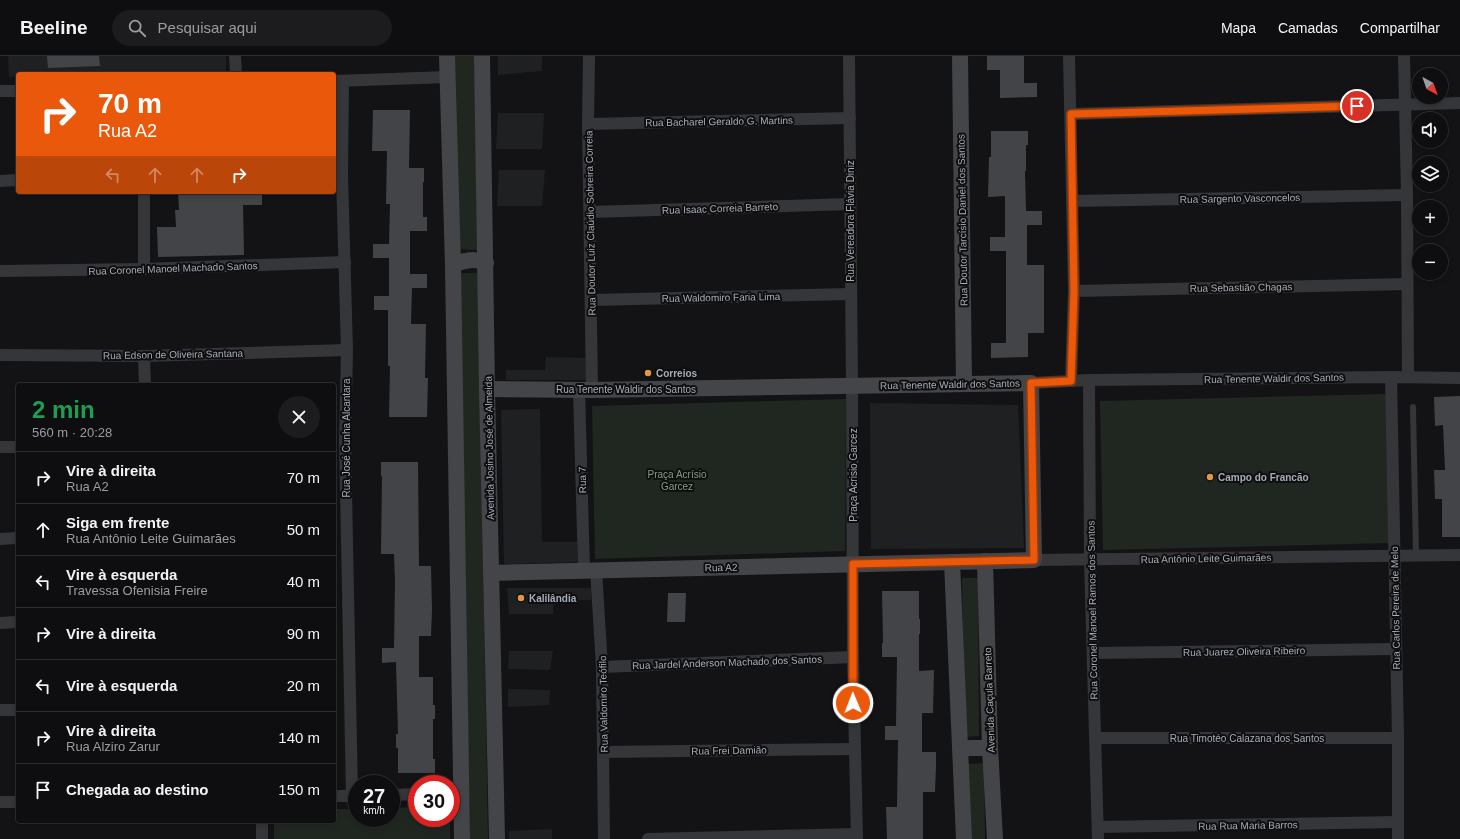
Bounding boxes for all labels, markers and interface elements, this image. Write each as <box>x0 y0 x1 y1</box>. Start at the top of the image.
search box <box>112 10 392 46</box>
text: Beeline <box>20 17 88 38</box>
icon: search <box>126 17 148 39</box>
text: Pesquisar aqui <box>158 19 257 36</box>
text: Mapa <box>1221 20 1256 36</box>
text: Camadas <box>1278 20 1338 36</box>
text: Compartilhar <box>1360 20 1440 36</box>
north arrow <box>1412 68 1448 104</box>
map controls <box>1412 68 1448 280</box>
icon: right <box>32 88 84 140</box>
text: 70 m <box>98 88 162 119</box>
pin <box>1340 89 1374 123</box>
icon: arrive <box>1346 95 1368 117</box>
button: sound <box>1412 112 1448 148</box>
street label: Rua Bacharel Geraldo G. Martins <box>645 115 793 128</box>
text: Rua A2 <box>98 121 157 141</box>
street label: Rua Doutor Luiz Claúdio Sobreira Correia <box>583 130 598 316</box>
street label: Rua Doutor Tarcísio Daniel dos Santos <box>955 134 970 306</box>
button: layers <box>1412 156 1448 192</box>
street label: Rua Vereadora Flávia Diniz <box>845 160 856 282</box>
icon: left <box>102 164 124 186</box>
icon: ahead <box>144 164 166 186</box>
icon: ahead <box>186 164 208 186</box>
icon: right <box>228 164 250 186</box>
street label: Rua Sargento Vasconcelos <box>1180 192 1300 205</box>
button: + <box>1412 200 1448 236</box>
street label: Rua Isaac Correia Barreto <box>662 201 779 216</box>
button: − <box>1412 244 1448 280</box>
street label: Rua Coronel Manoel Machado Santos <box>88 260 258 277</box>
street label: Rua Sebastião Chagas <box>1189 281 1293 294</box>
street label: Rua Waldomiro Faria Lima <box>662 291 781 304</box>
street label: Rua Edson de Oliveira Santana <box>103 348 244 361</box>
marker: Correios <box>643 368 653 378</box>
place label: Correios <box>656 368 698 379</box>
street label: Rua Tenente Waldir dos Santos <box>1204 372 1344 385</box>
street label: Avenida Josino José de Almeida <box>483 376 496 520</box>
street label: Rua José Cunha Alcantara <box>341 378 352 497</box>
street label: Rua Tenente Waldir dos Santos <box>880 378 1020 391</box>
street label: Rua Tenente Waldir dos Santos <box>556 384 696 395</box>
text: 2 min <box>32 396 95 423</box>
button: close <box>278 396 320 438</box>
text: 560 m · 20:28 <box>32 425 112 440</box>
street label: Praça Acrisio Garcez <box>848 428 859 522</box>
text: Vire à direita <box>66 462 156 479</box>
street label: Rua 7 <box>577 466 588 493</box>
icon: right <box>32 467 54 489</box>
text: 70 m <box>287 469 320 486</box>
park label: Praça Acrísio Garcez <box>648 469 707 492</box>
marker: Campo do Francão <box>1205 472 1215 482</box>
place label: Campo do Francão <box>1218 472 1309 483</box>
text: Rua A2 <box>66 479 109 494</box>
text: Siga em frente <box>66 514 169 531</box>
icon: ahead <box>32 519 54 541</box>
street label: Rua Coronel Manoel Ramos dos Santos <box>1085 520 1100 700</box>
text: 50 m <box>287 521 320 538</box>
text: Rua Antônio Leite Guimarães <box>66 531 236 546</box>
street label: Rua Carlos Pereira de Melo <box>1389 546 1402 670</box>
street label: Rua Antônio Leite Guimarães <box>1141 552 1271 565</box>
street label: Rua A2 <box>705 562 738 573</box>
text: Vire à esquerda <box>66 566 177 583</box>
icon: left <box>32 571 54 593</box>
text: 40 m <box>287 573 320 590</box>
text: Travessa Ofenisia Freire <box>66 583 208 598</box>
marker: Kalilândia <box>516 593 526 603</box>
place label: Kalilândia <box>529 593 577 604</box>
icon: right <box>32 623 54 645</box>
text: Vire à direita <box>66 625 156 642</box>
text: 90 m <box>287 625 320 642</box>
street label: Rua Juarez Oliveira Ribeiro <box>1183 645 1306 658</box>
street label: Avenida Caçula Barreto <box>982 647 997 753</box>
street label: Rua Jardel Anderson Machado dos Santos <box>632 654 822 671</box>
street label: Rua Valdomiro Teófilo <box>597 655 610 753</box>
icon: left <box>32 675 54 697</box>
text: Vire à esquerda <box>66 677 177 694</box>
text: 20 m <box>287 677 320 694</box>
position arrow <box>832 682 874 724</box>
text: Vire à direita <box>66 722 156 739</box>
icon: right <box>32 727 54 749</box>
text: 140 m <box>278 729 320 746</box>
street label: Rua Timotéo Calazana dos Santos <box>1170 733 1324 744</box>
text: Rua Alziro Zarur <box>66 739 160 754</box>
street label: Rua Frei Damião <box>691 744 767 757</box>
speed limit sign: 30 <box>408 775 460 827</box>
icon: arrive <box>32 779 54 801</box>
text: Chegada ao destino <box>66 781 209 798</box>
text: 150 m <box>278 781 320 798</box>
text: 27 <box>363 785 385 807</box>
text: km/h <box>363 805 385 816</box>
street label: Rua Rua Maria Barros <box>1198 819 1298 832</box>

